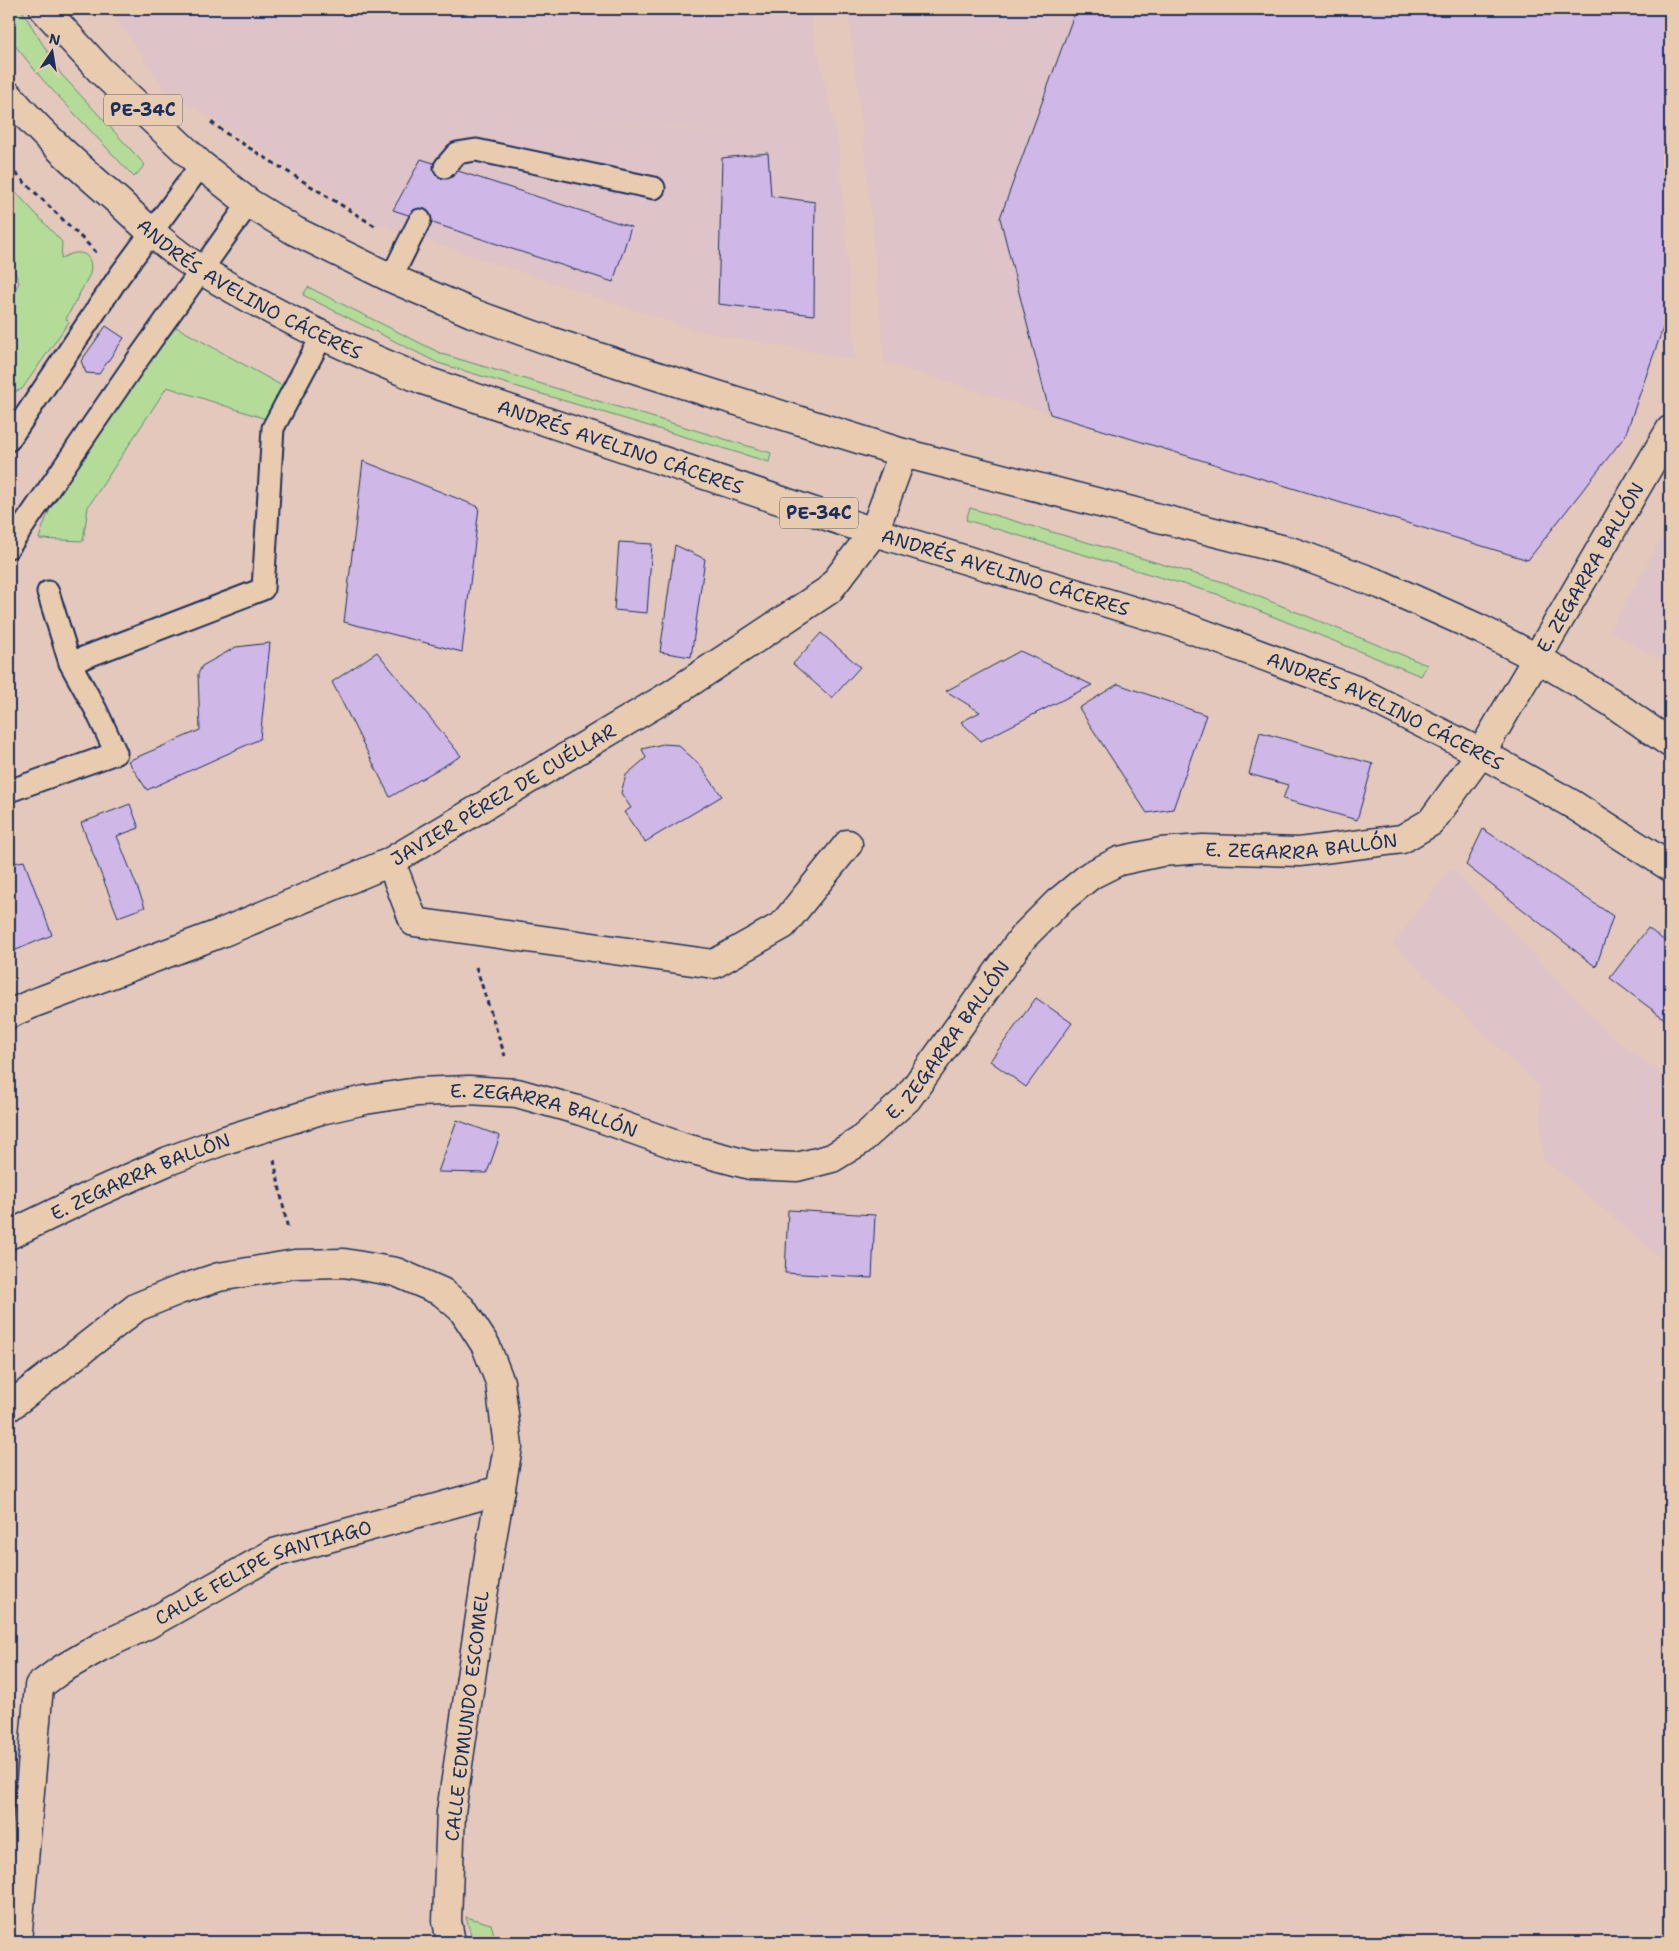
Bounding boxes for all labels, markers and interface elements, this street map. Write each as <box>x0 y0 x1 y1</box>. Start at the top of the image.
north arrow <box>28 28 78 78</box>
text: N <box>47 29 62 49</box>
road number: PE-34C <box>104 94 182 126</box>
street label: ANDRÉS AVELINO CÁCERES <box>132 213 366 365</box>
street label: ANDRÉS AVELINO CÁCERES <box>494 394 747 500</box>
street label: E. ZEGARRA BALLÓN <box>1530 478 1649 657</box>
road number: PE-34C <box>780 498 858 528</box>
street label: ANDRÉS AVELINO CÁCERES <box>878 522 1133 621</box>
street label: ANDRÉS AVELINO CÁCERES <box>1263 646 1508 776</box>
street label: JAVIER PÉREZ DE CUÉLLAR <box>386 718 620 871</box>
street label: E. ZEGARRA BALLÓN <box>1205 827 1399 865</box>
street label: E. ZEGARRA BALLÓN <box>880 955 1015 1125</box>
street label: E. ZEGARRA BALLÓN <box>450 1077 641 1143</box>
street label: E. ZEGARRA BALLÓN <box>46 1127 233 1226</box>
street label: CALLE FELIPE SANTIAGO <box>150 1514 374 1631</box>
street label: CALLE EDMUNDO ESCOMEL <box>439 1589 495 1843</box>

